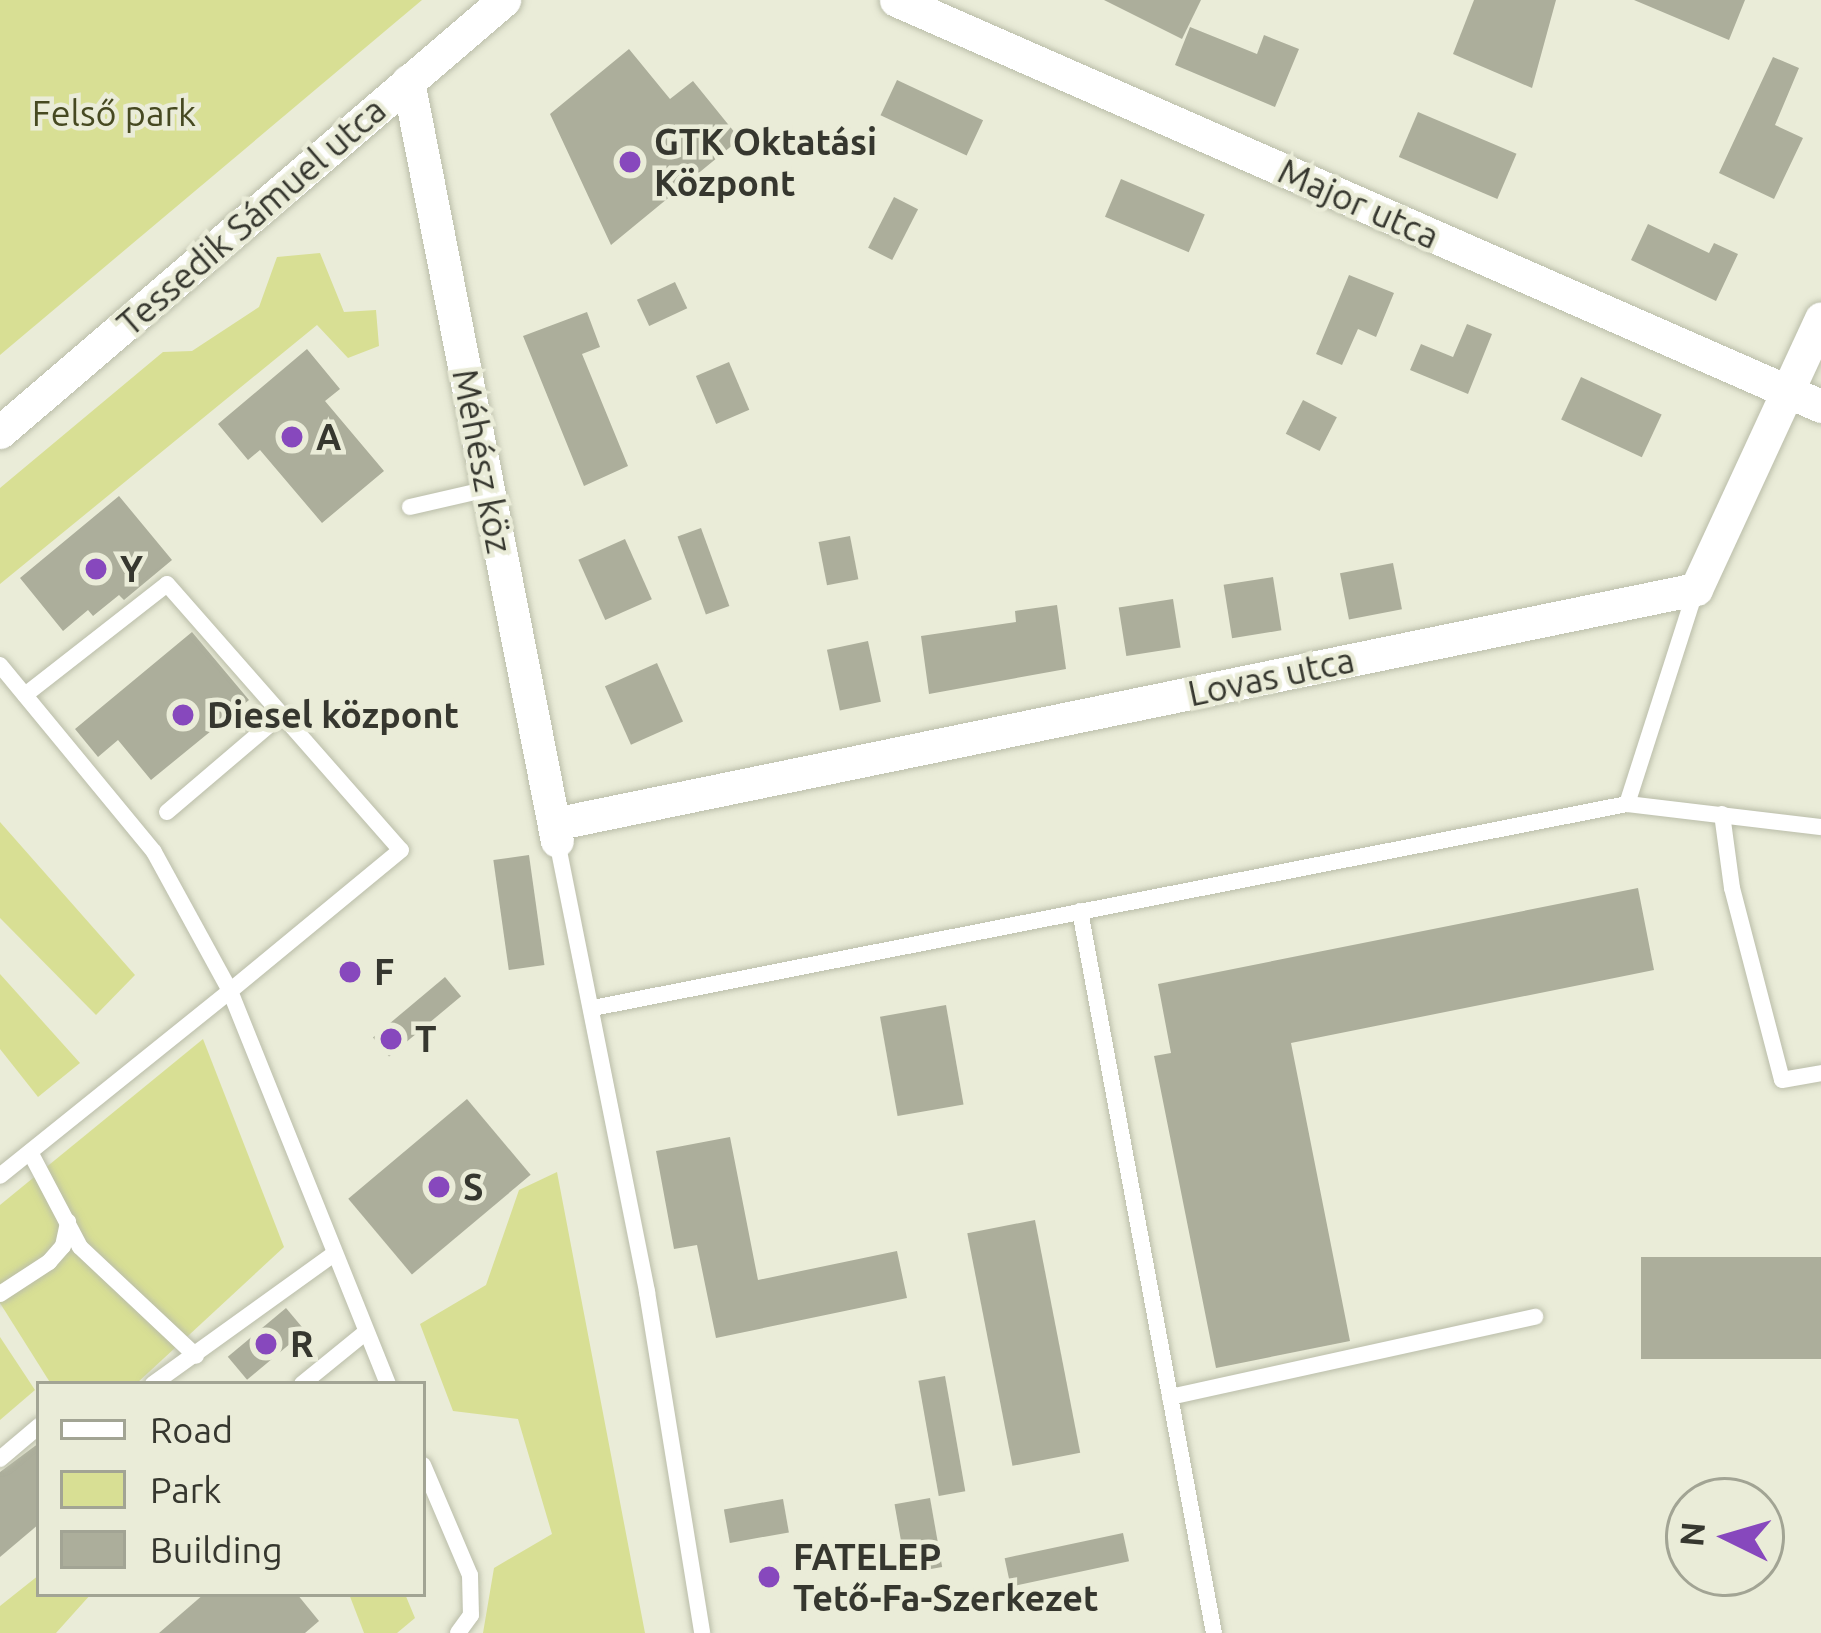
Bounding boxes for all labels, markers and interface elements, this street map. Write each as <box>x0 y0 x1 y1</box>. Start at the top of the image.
street label: Tessedik Sámuel utca <box>108 88 394 344</box>
park label: Felső park <box>32 91 196 135</box>
place label: GTK Oktatási Központ <box>654 119 877 204</box>
street label: Major utca <box>1272 148 1446 258</box>
marker: GTK Oktatási Központ <box>617 149 643 175</box>
street label: Méhész köz <box>444 365 522 557</box>
place label: A <box>316 415 341 459</box>
marker: A <box>279 424 305 450</box>
place label: Y <box>120 547 143 591</box>
marker: Y <box>83 556 109 582</box>
street label: Lovas utca <box>1184 637 1358 715</box>
place label: Diesel központ <box>207 693 459 737</box>
marker: Diesel központ <box>170 702 196 728</box>
place label: F <box>374 950 394 994</box>
marker: F <box>337 959 363 985</box>
place label: T <box>415 1017 437 1061</box>
marker: T <box>378 1026 404 1052</box>
place label: S <box>463 1165 483 1209</box>
marker: S <box>426 1174 452 1200</box>
place label: R <box>290 1322 314 1366</box>
marker: R <box>253 1331 279 1357</box>
legend <box>36 1381 426 1597</box>
text: Road <box>150 1409 233 1450</box>
text: Park <box>150 1469 222 1510</box>
north arrow <box>1665 1477 1785 1597</box>
text: N <box>1672 1520 1711 1548</box>
text: Building <box>150 1529 283 1570</box>
place label: FATELEP Tető-Fa-Szerkezet <box>793 1534 1099 1619</box>
marker: FATELEP Tető-Fa-Szerkezet <box>756 1564 782 1590</box>

